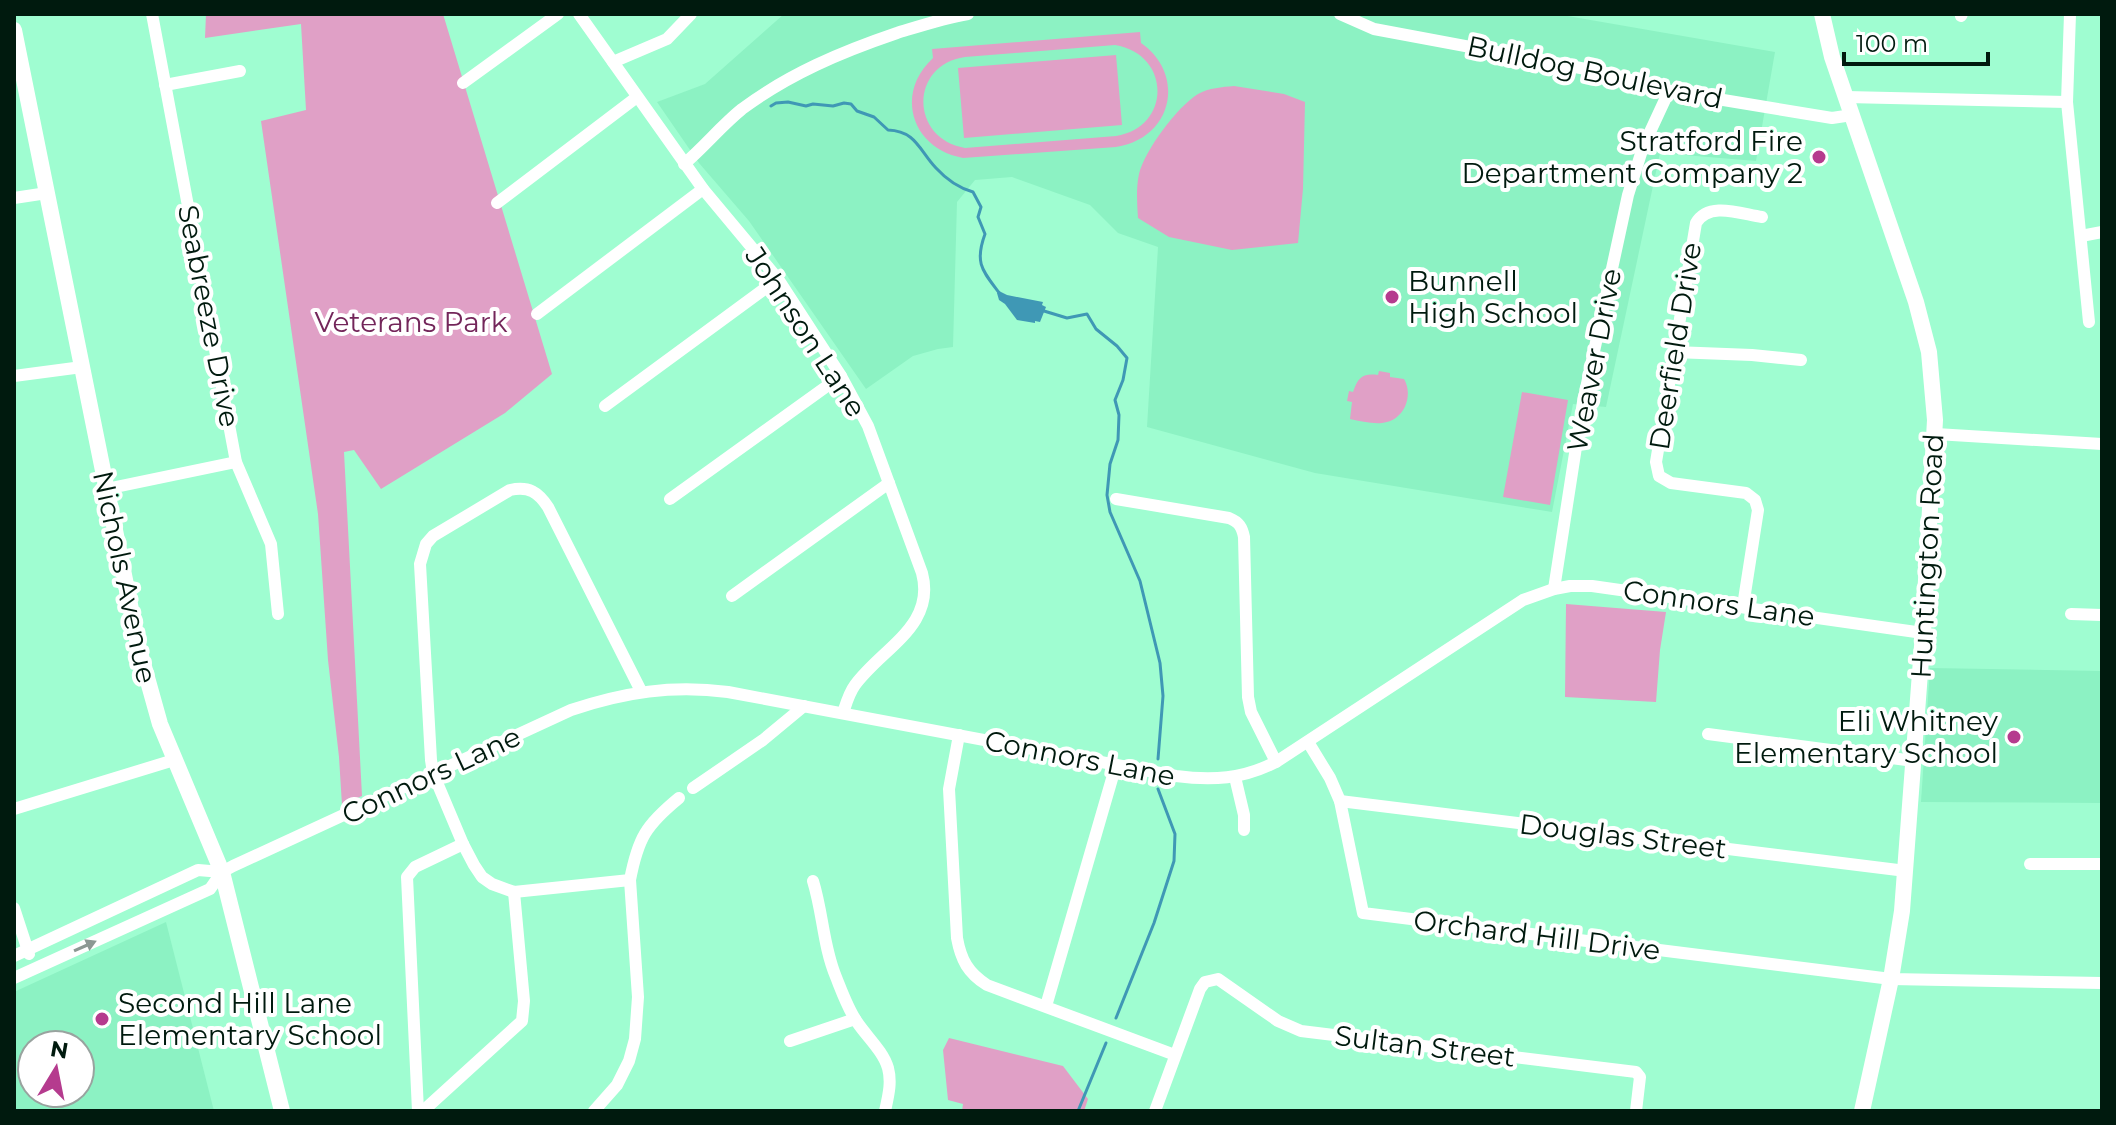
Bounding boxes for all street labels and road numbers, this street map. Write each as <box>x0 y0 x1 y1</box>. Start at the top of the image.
street label: Bulldog Boulevard <box>1464 28 1726 116</box>
street label: Seabreeze Drive <box>171 202 247 430</box>
street label: Johnson Lane <box>738 240 874 423</box>
street label: Deerfield Drive <box>1642 240 1708 452</box>
street label: Weaver Drive <box>1560 266 1628 454</box>
street label: Huntington Road <box>1904 433 1950 679</box>
street label: Nichols Avenue <box>86 468 164 686</box>
street label: Connors Lane <box>1621 573 1817 633</box>
street label: Connors Lane <box>336 719 526 831</box>
street label: Connors Lane <box>982 723 1178 793</box>
street label: Douglas Street <box>1518 806 1728 866</box>
street label: Orchard Hill Drive <box>1412 903 1662 967</box>
street label: Sultan Street <box>1333 1018 1517 1074</box>

